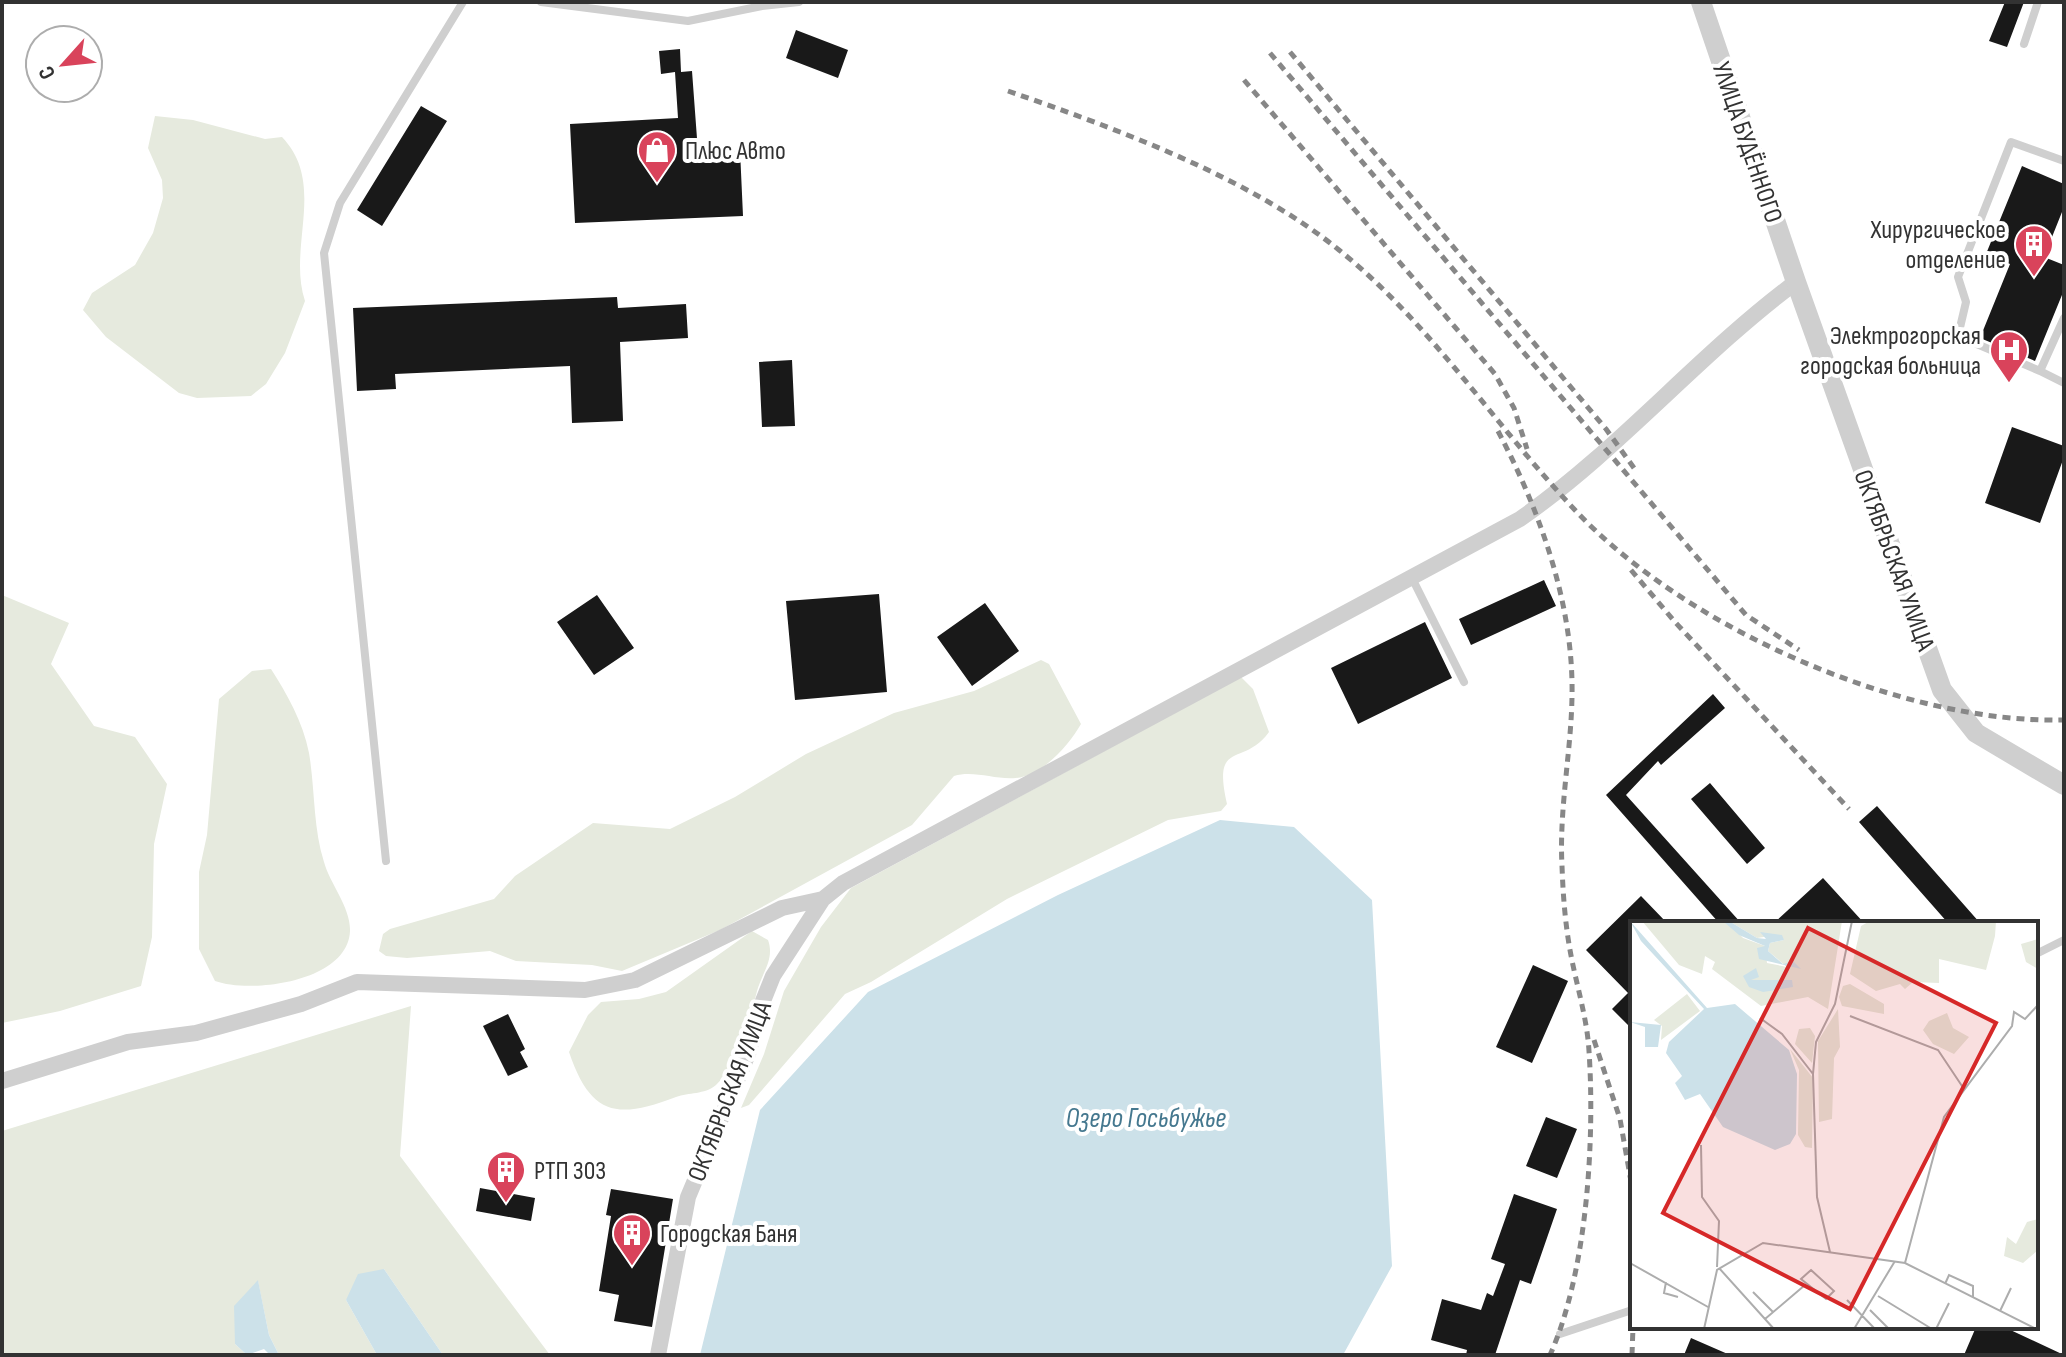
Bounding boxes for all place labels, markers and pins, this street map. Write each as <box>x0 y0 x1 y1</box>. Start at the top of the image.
shop icon: Плюс Авто <box>636 129 678 184</box>
place label: Плюс Авто <box>685 136 786 167</box>
place label: Хирургическое отделение <box>1869 215 2006 276</box>
building icon: Хирургическое отделение <box>2013 223 2055 278</box>
place label: Электрогорская городская больница <box>1800 321 1981 382</box>
hospital icon: Электрогорская городская больница <box>1988 329 2030 384</box>
building icon: РТП 303 <box>485 1149 527 1204</box>
place label: РТП 303 <box>534 1156 606 1187</box>
building icon: Городская Баня <box>611 1212 653 1267</box>
place label: Городская Баня <box>660 1219 798 1250</box>

